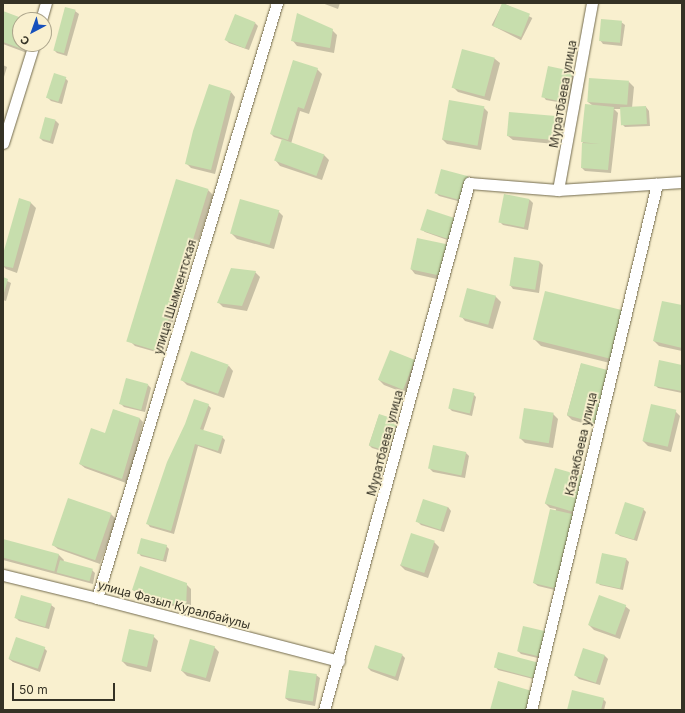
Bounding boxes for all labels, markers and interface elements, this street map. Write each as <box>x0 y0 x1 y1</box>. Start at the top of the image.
north arrow <box>12 12 52 52</box>
text: С <box>17 32 32 48</box>
street label: Муратбаева улица <box>546 39 580 149</box>
street label: улица Шымкентская <box>151 238 199 356</box>
street label: Муратбаева улица <box>364 388 406 498</box>
street label: Казакбаева улица <box>562 391 600 497</box>
street label: улица Фазыл Куралбайулы <box>96 578 252 632</box>
scale bar <box>14 675 117 701</box>
text: 50 m <box>19 682 48 697</box>

